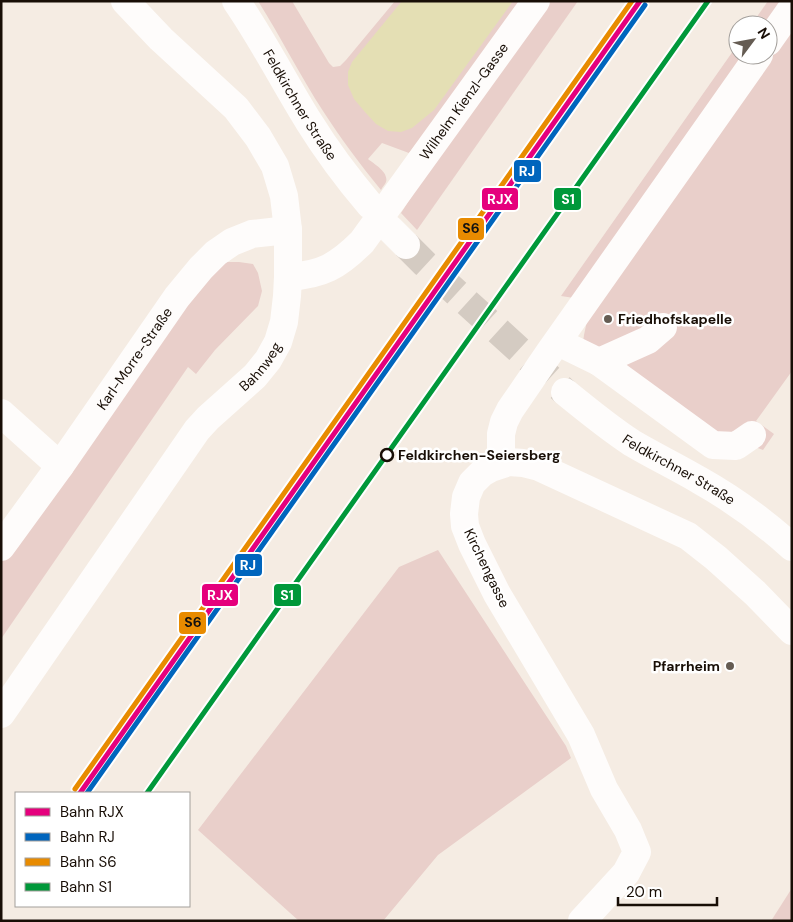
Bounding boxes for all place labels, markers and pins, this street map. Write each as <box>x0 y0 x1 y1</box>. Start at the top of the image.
place label: Friedhofskapelle <box>618 310 732 328</box>
marker: Friedhofskapelle <box>602 313 614 325</box>
place label: Feldkirchen-Seiersberg <box>398 446 560 464</box>
marker: Feldkirchen-Seiersberg <box>380 448 394 462</box>
place label: Pfarrheim <box>653 657 720 675</box>
marker: Pfarrheim <box>724 660 736 672</box>

